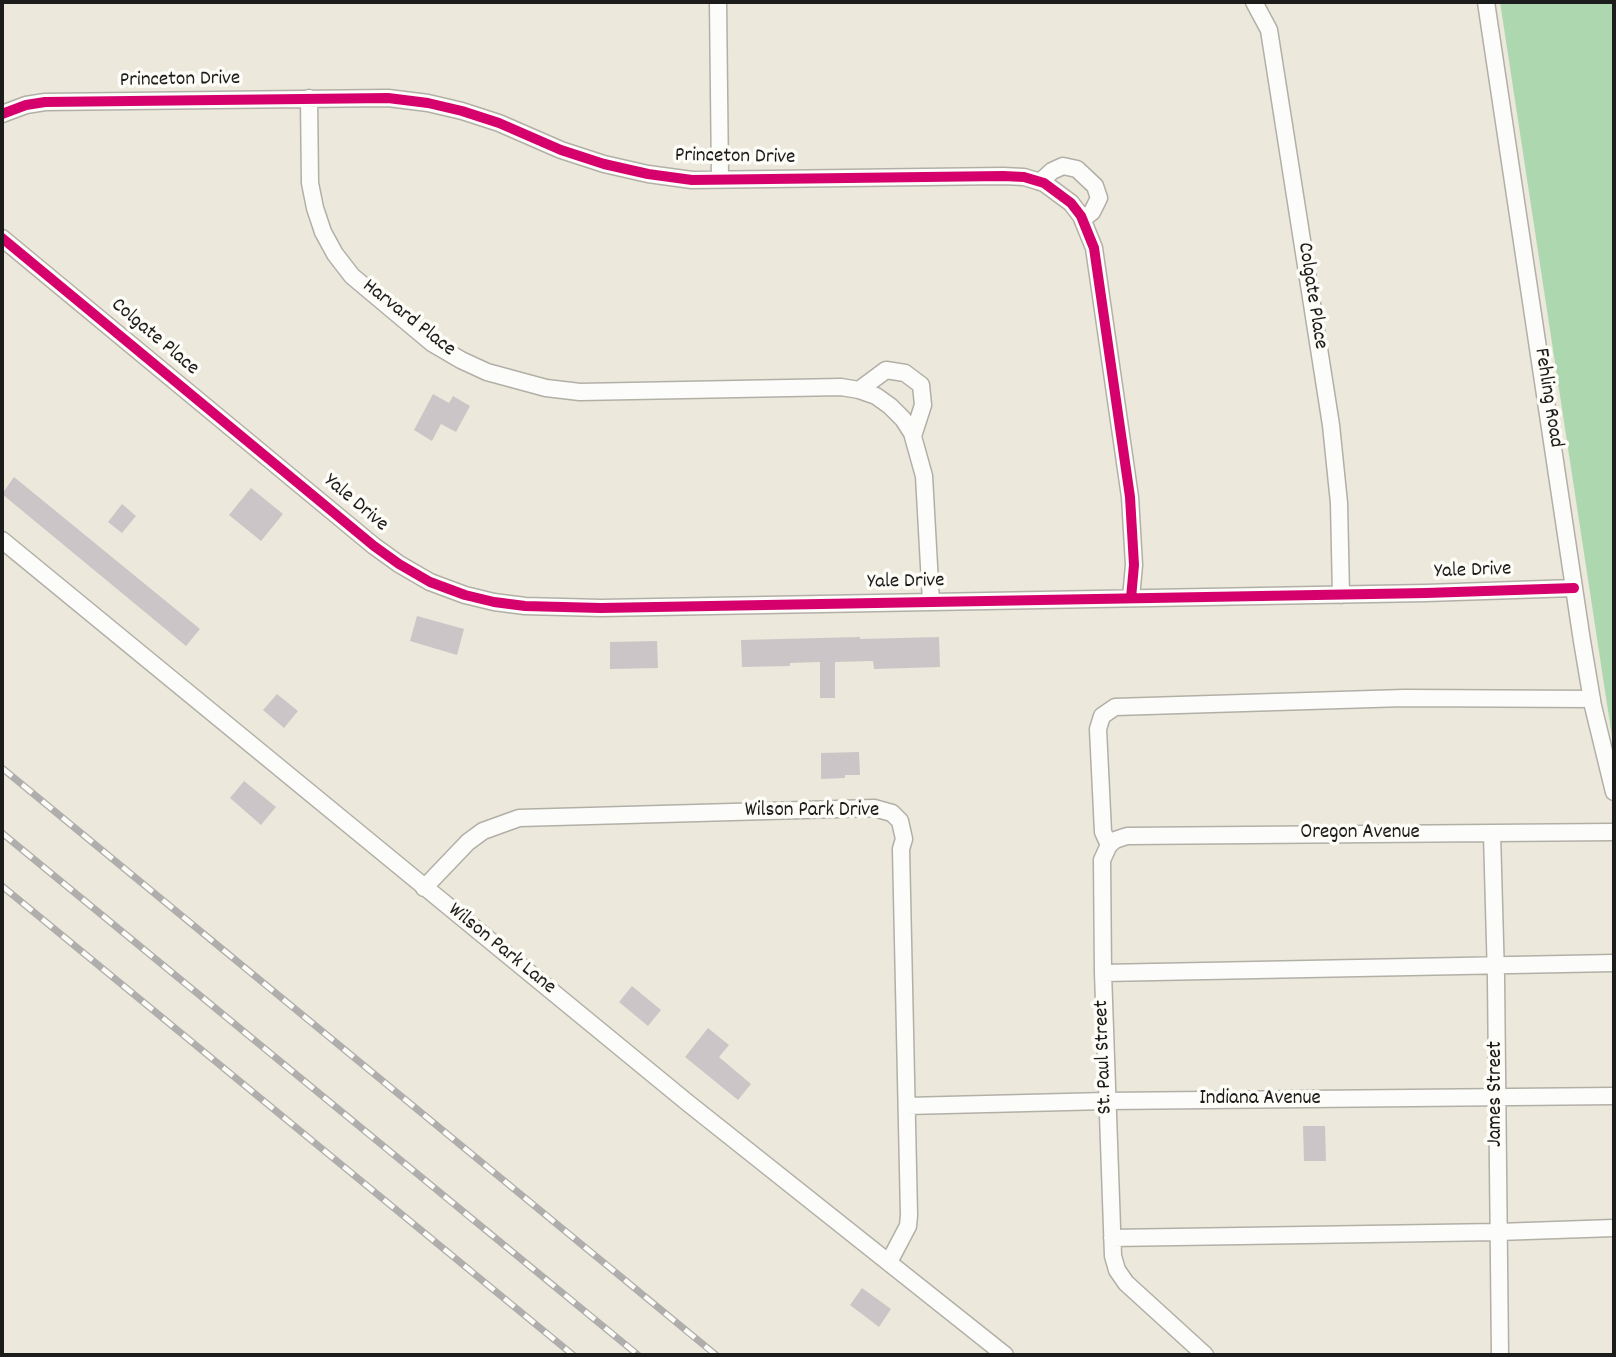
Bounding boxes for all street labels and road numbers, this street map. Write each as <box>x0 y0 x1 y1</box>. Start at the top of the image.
street label: Princeton Drive <box>119 67 241 95</box>
street label: Princeton Drive <box>674 144 796 172</box>
street label: Colgate Place <box>1290 241 1332 351</box>
street label: Harvard Place <box>356 275 460 363</box>
street label: Colgate Place <box>105 294 203 382</box>
street label: Fehling Road <box>1527 347 1567 449</box>
street label: Yale Drive <box>317 470 393 538</box>
street label: Yale Drive <box>1434 558 1512 586</box>
street label: Yale Drive <box>867 570 945 596</box>
street label: Wilson Park Drive <box>745 799 879 825</box>
street label: Oregon Avenue <box>1300 821 1420 847</box>
street label: Wilson Park Lane <box>442 899 560 1001</box>
street label: St. Paul Street <box>1090 999 1120 1115</box>
street label: James Street <box>1484 1041 1510 1147</box>
street label: Indiana Avenue <box>1199 1087 1321 1113</box>

